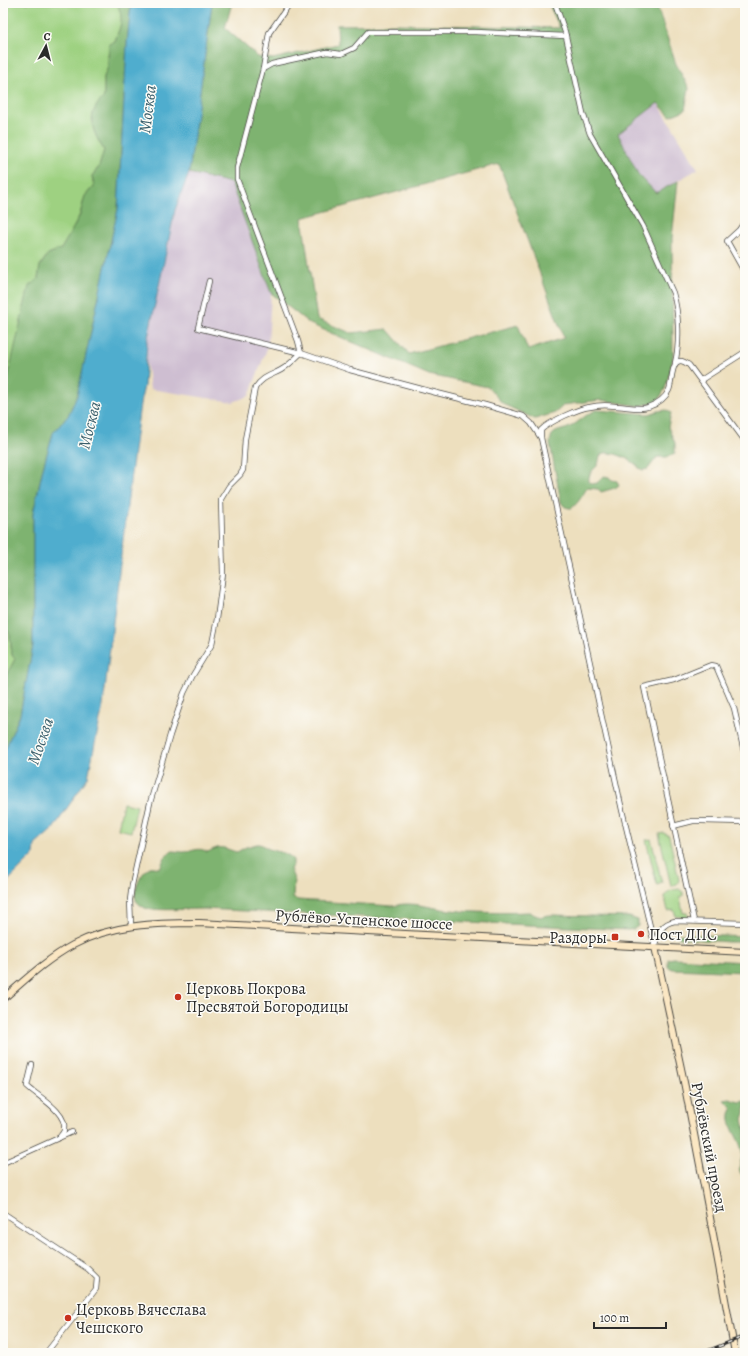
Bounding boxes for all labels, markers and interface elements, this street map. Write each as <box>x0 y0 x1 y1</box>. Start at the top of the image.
north arrow <box>26 26 66 66</box>
text: С <box>43 29 52 44</box>
water label: Москва <box>133 84 162 134</box>
water label: Москва <box>72 399 107 451</box>
water label: Москва <box>22 715 59 768</box>
street label: Рублёво-Успенское шоссе <box>275 904 453 936</box>
place label: Пост ДПС <box>649 924 717 946</box>
place label: Раздоры <box>549 927 607 949</box>
marker: Пост ДПС <box>636 929 646 939</box>
marker: Раздоры <box>610 932 620 942</box>
place label: Церковь Покрова Пресвятой Богородицы <box>186 978 349 1018</box>
marker: Церковь Покрова Пресвятой Богородицы <box>173 992 183 1002</box>
street label: Рублёвский проезд <box>686 1080 732 1214</box>
place label: Церковь Вячеслава Чешского <box>76 1299 207 1339</box>
scale bar <box>594 1304 666 1330</box>
text: 100 m <box>600 1310 629 1326</box>
marker: Церковь Вячеслава Чешского <box>63 1313 73 1323</box>

